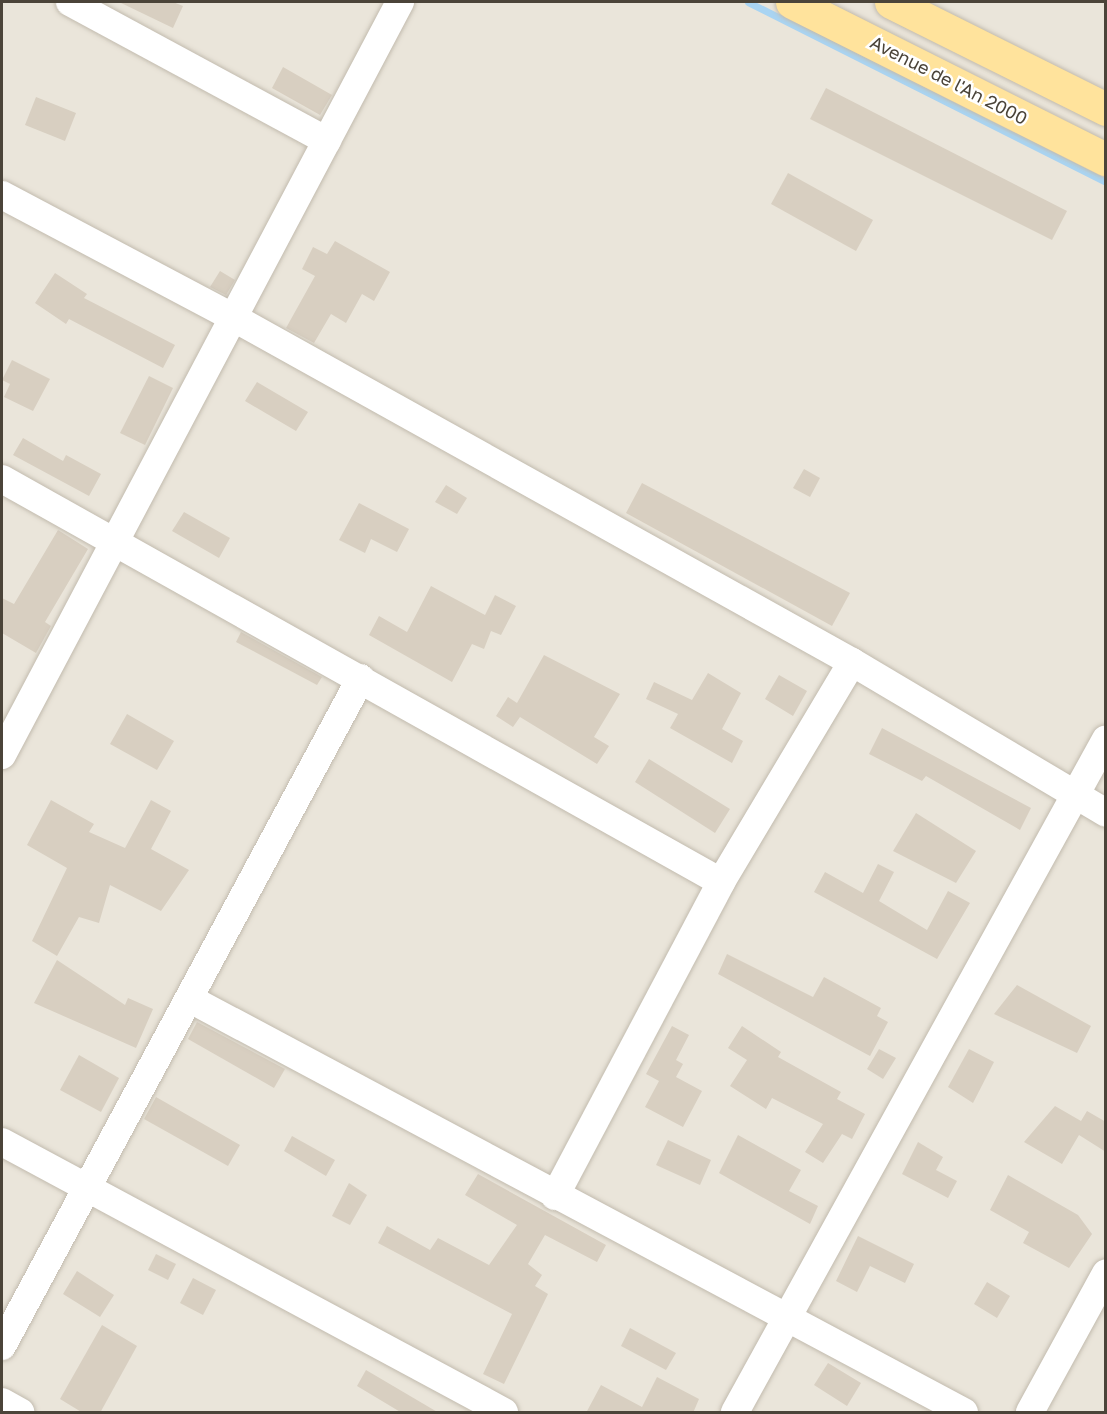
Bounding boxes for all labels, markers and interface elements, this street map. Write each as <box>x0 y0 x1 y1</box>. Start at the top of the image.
street label: Avenue de l'An 2000 <box>867 31 1031 129</box>

